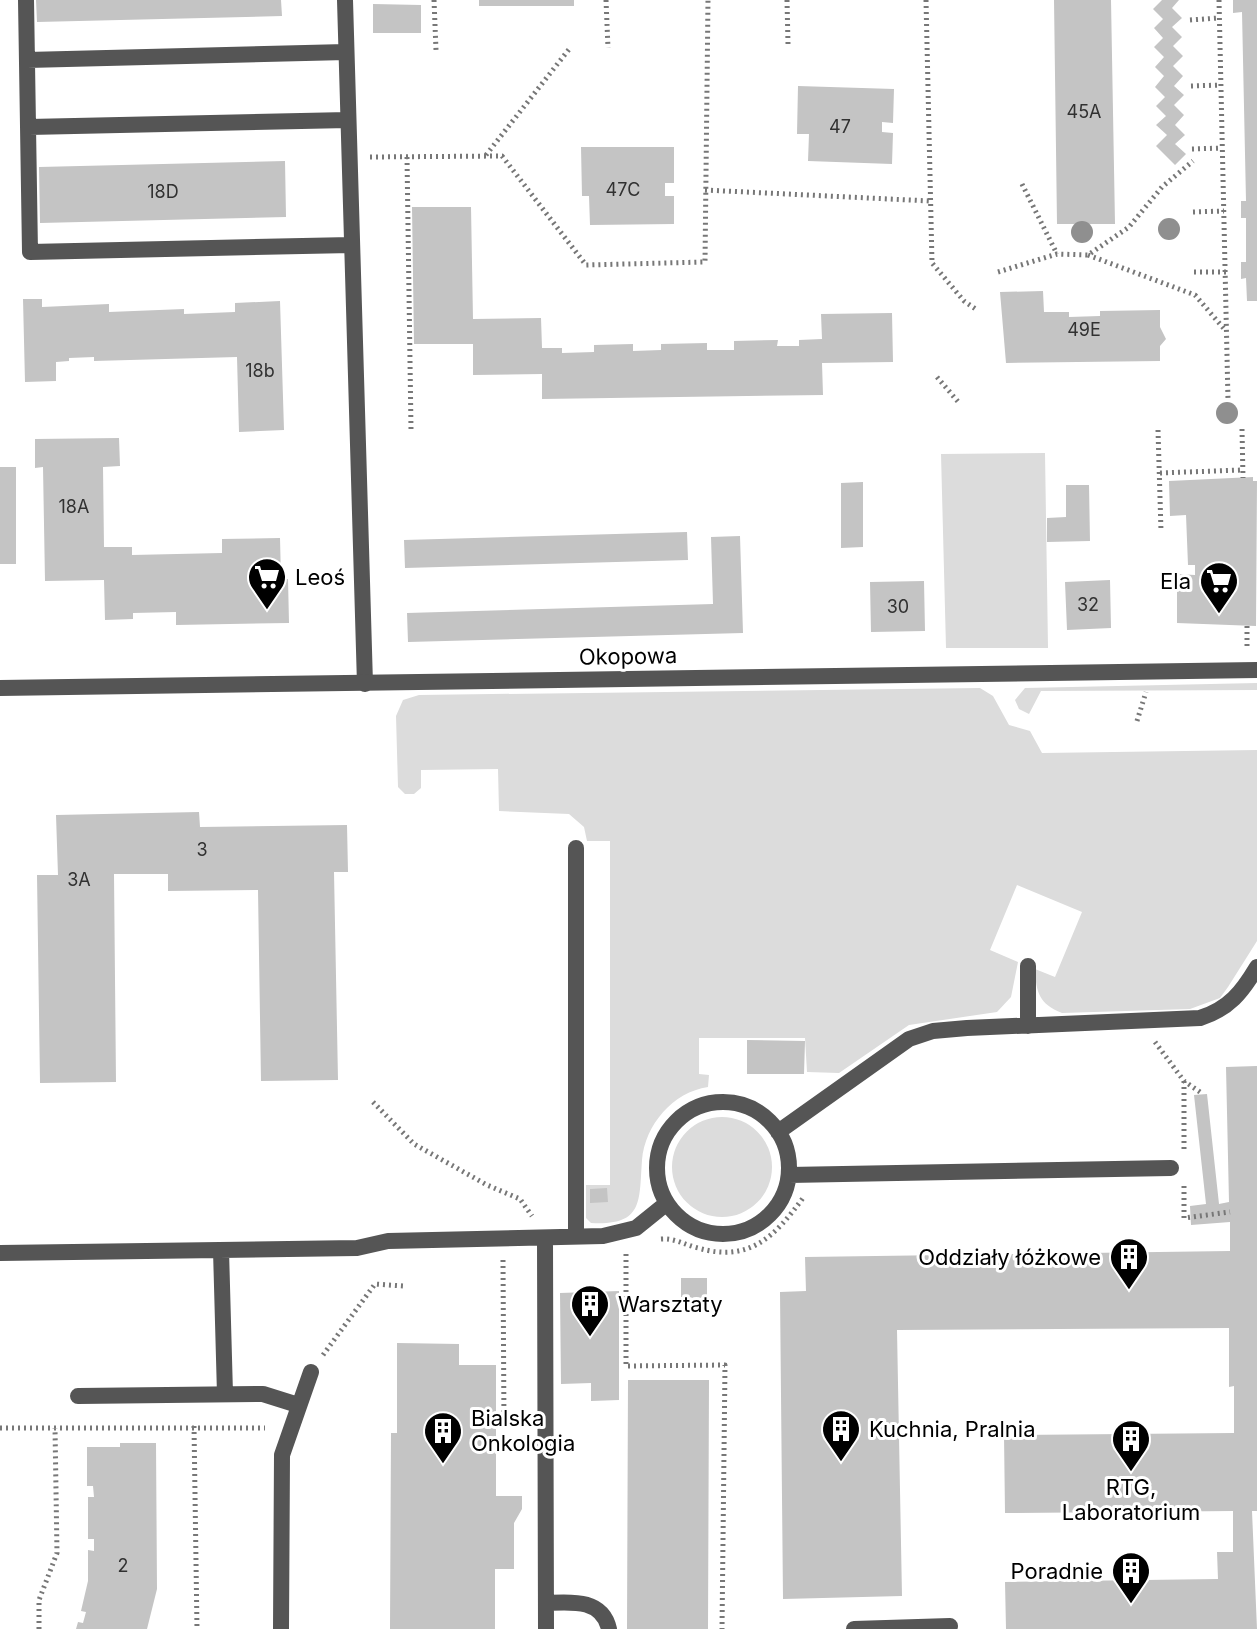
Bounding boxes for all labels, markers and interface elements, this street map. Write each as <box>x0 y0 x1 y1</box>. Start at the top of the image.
house number: 45A <box>1067 101 1102 122</box>
house number: 47 <box>829 116 851 137</box>
house number: 47C <box>606 179 640 200</box>
house number: 18D <box>147 181 179 202</box>
house number: 49E <box>1067 319 1101 340</box>
house number: 18b <box>245 360 275 381</box>
house number: 18A <box>59 496 89 517</box>
supermarket icon: Leoś <box>246 556 288 611</box>
supermarket icon: Ela <box>1198 560 1240 615</box>
place label: Leoś <box>295 564 345 590</box>
place label: Ela <box>1160 568 1191 594</box>
house number: 32 <box>1077 594 1099 615</box>
house number: 30 <box>887 596 909 617</box>
street label: Okopowa <box>579 642 677 670</box>
house number: 3 <box>196 839 208 860</box>
house number: 3A <box>67 869 91 890</box>
building icon: Oddziały łóżkowe <box>1108 1236 1150 1291</box>
place label: Oddziały łóżkowe <box>918 1244 1101 1270</box>
building icon: Warsztaty <box>569 1283 611 1338</box>
place label: Warsztaty <box>618 1291 723 1317</box>
place label: Bialska Onkologia <box>471 1405 575 1456</box>
building icon: Kuchnia, Pralnia <box>820 1408 862 1463</box>
building icon: Bialska Onkologia <box>422 1410 464 1465</box>
place label: Kuchnia, Pralnia <box>869 1416 1036 1442</box>
building icon: RTG, Laboratorium <box>1110 1418 1152 1473</box>
place label: RTG, Laboratorium <box>1062 1474 1200 1525</box>
building icon: Poradnie <box>1110 1550 1152 1605</box>
house number: 2 <box>118 1555 128 1576</box>
place label: Poradnie <box>1011 1558 1103 1584</box>

